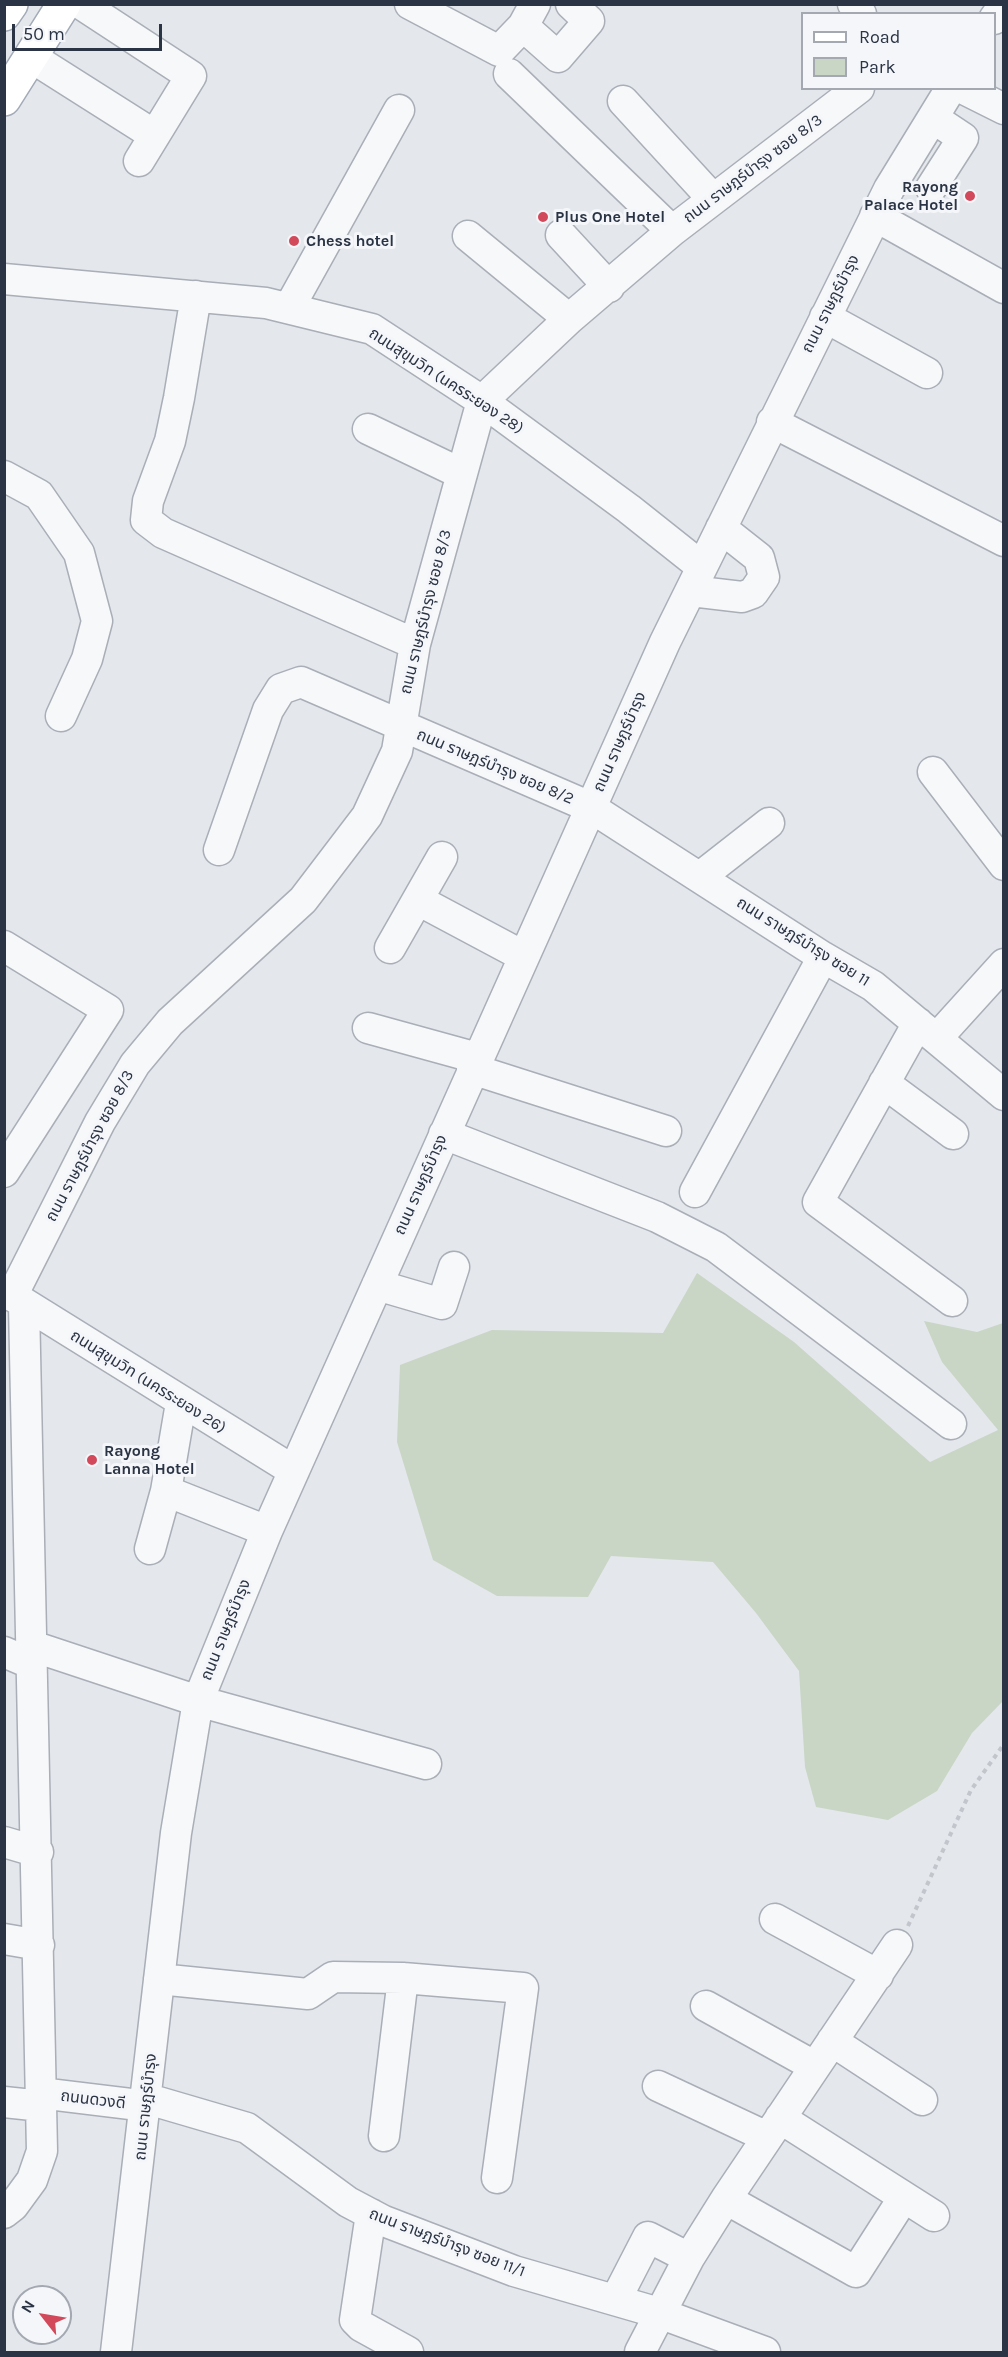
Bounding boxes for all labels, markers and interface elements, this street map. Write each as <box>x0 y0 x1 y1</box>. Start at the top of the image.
scale bar <box>15 12 165 50</box>
legend <box>801 12 996 90</box>
text: 50 m <box>23 23 65 45</box>
text: Road <box>859 26 900 48</box>
text: Park <box>859 56 896 78</box>
street label: ถนน ราษฎร์บำรุง ซอย 8/3 <box>680 110 826 228</box>
place label: Rayong Palace Hotel <box>864 177 958 215</box>
marker: Rayong Palace Hotel <box>963 189 977 203</box>
place label: Plus One Hotel <box>555 207 665 227</box>
marker: Plus One Hotel <box>536 210 550 224</box>
place label: Chess hotel <box>306 231 394 251</box>
marker: Chess hotel <box>287 234 301 248</box>
street label: ถนน ราษฎร์บำรุง <box>798 252 864 356</box>
street label: ถนนสุขุมวิท (นครระยอง 28) <box>365 324 527 438</box>
street label: ถนน ราษฎร์บำรุง ซอย 8/3 <box>396 528 456 696</box>
street label: ถนน ราษฎร์บำรุง <box>589 689 651 795</box>
street label: ถนน ราษฎร์บำรุง ซอย 8/2 <box>414 725 576 809</box>
street label: ถนน ราษฎร์บำรุง ซอย 11 <box>733 893 873 991</box>
street label: ถนน ราษฎร์บำรุง ซอย 8/3 <box>42 1067 138 1225</box>
street label: ถนน ราษฎร์บำรุง <box>390 1132 452 1238</box>
street label: ถนนสุขุมวิท (นครระยอง 26) <box>67 1326 229 1438</box>
place label: Rayong Lanna Hotel <box>104 1441 195 1479</box>
marker: Rayong Lanna Hotel <box>85 1453 99 1467</box>
street label: ถนน ราษฎร์บำรุง <box>197 1577 255 1683</box>
street label: ถนน ราษฎร์บำรุง <box>131 2052 161 2162</box>
street label: ถนนดวงดี <box>59 2086 127 2114</box>
street label: ถนน ราษฎร์บำรุง ซอย 11/1 <box>366 2204 528 2282</box>
north arrow <box>12 2285 72 2345</box>
text: N <box>17 2297 39 2316</box>

